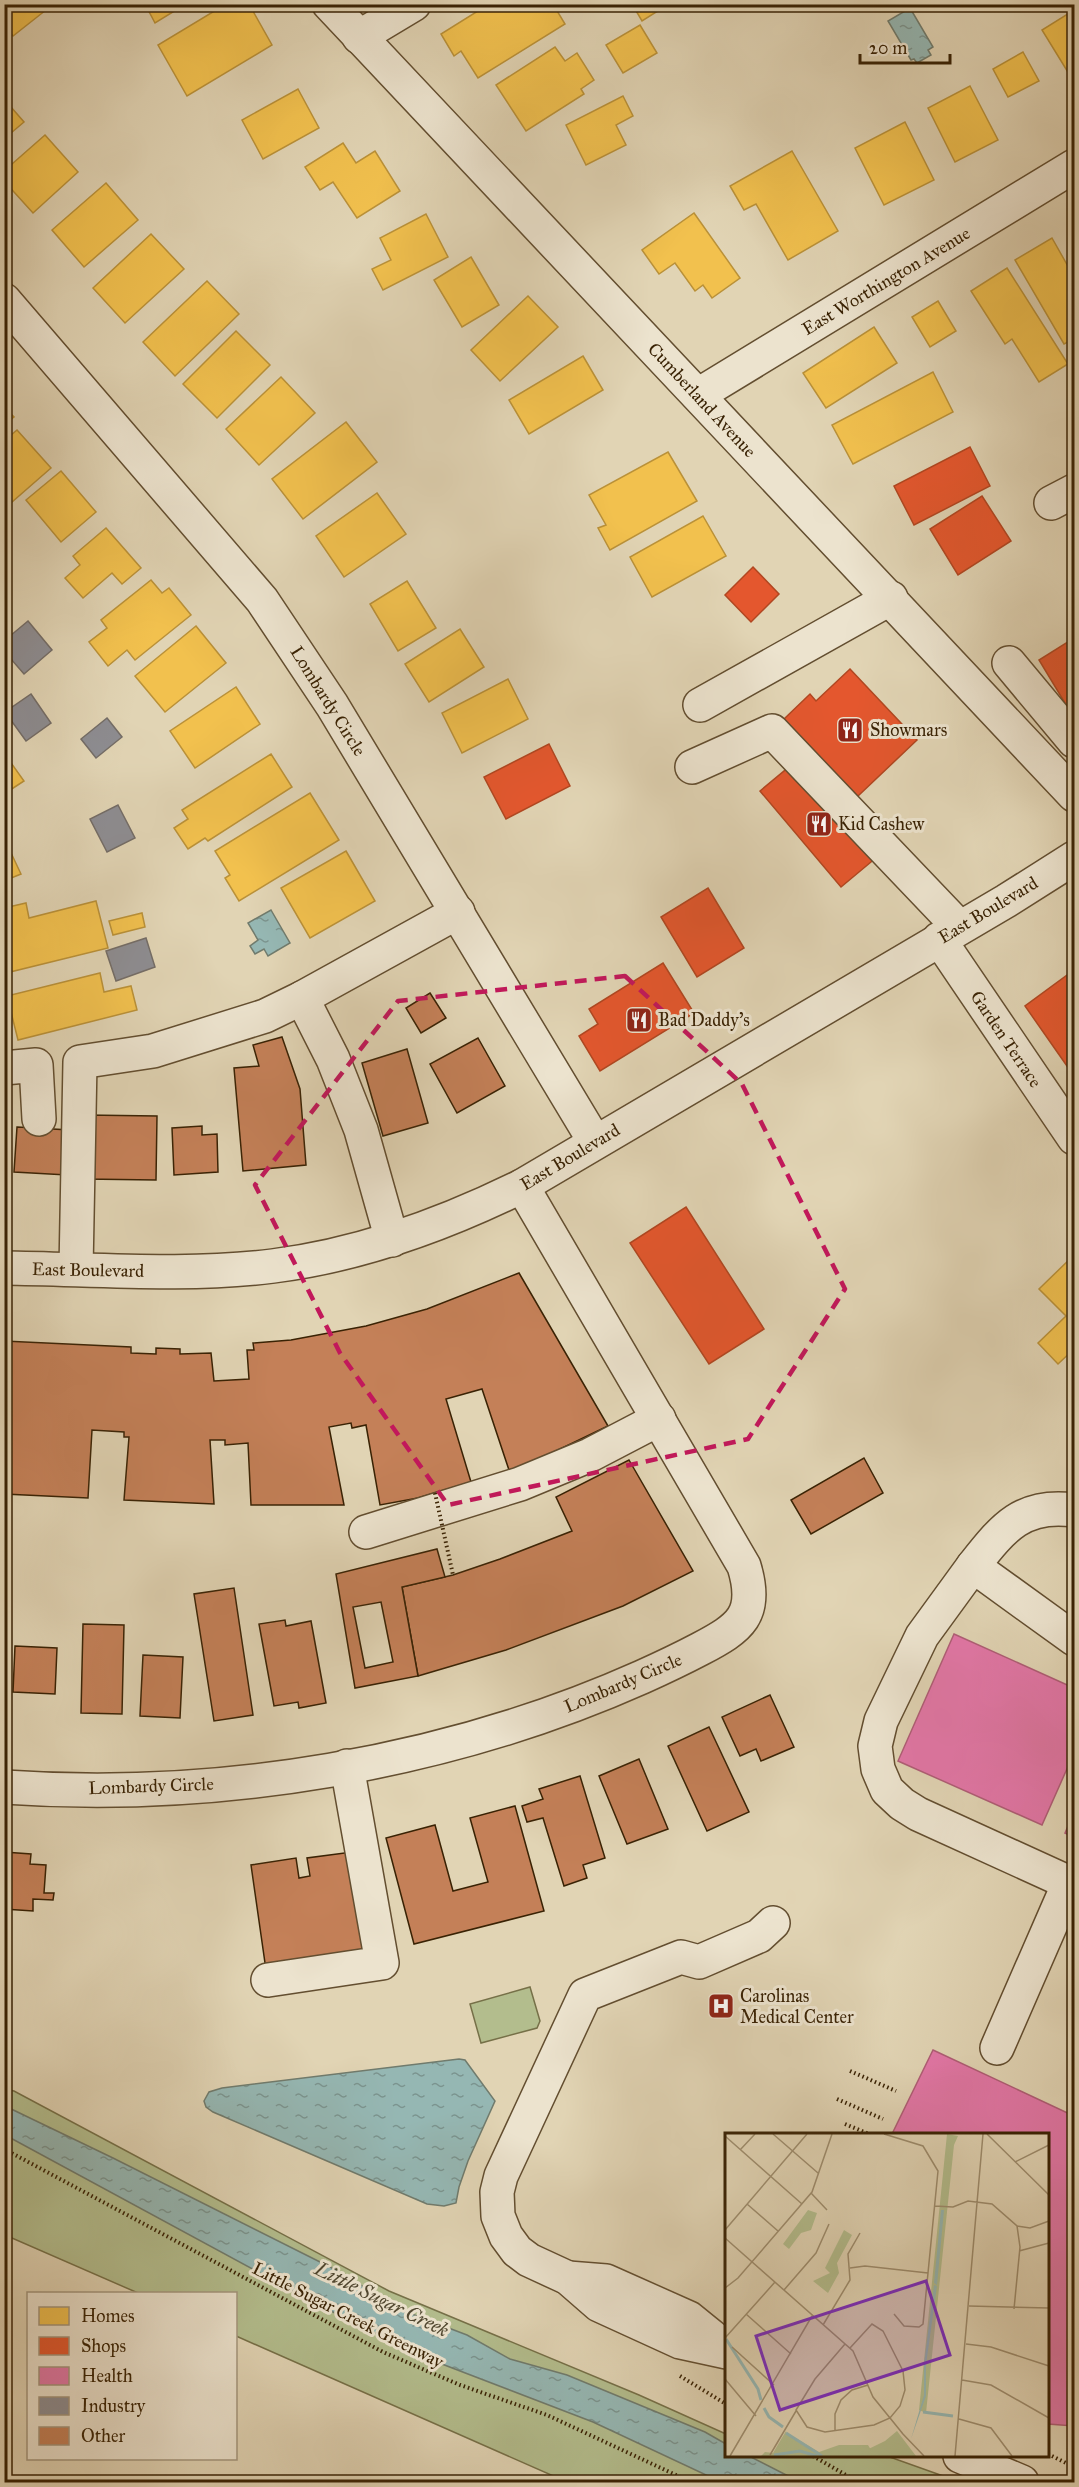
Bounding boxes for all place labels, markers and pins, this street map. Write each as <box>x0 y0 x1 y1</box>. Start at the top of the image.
restaurant icon: Showmars <box>835 715 865 745</box>
place label: Showmars <box>870 719 947 741</box>
restaurant icon: Kid Cashew <box>804 809 834 839</box>
place label: Kid Cashew <box>838 813 924 835</box>
restaurant icon: Bad Daddy's <box>624 1005 654 1035</box>
place label: Bad Daddy's <box>658 1009 750 1031</box>
place label: Carolinas Medical Center <box>740 1985 854 2028</box>
hospital icon: Carolinas Medical Center <box>706 1991 736 2021</box>

